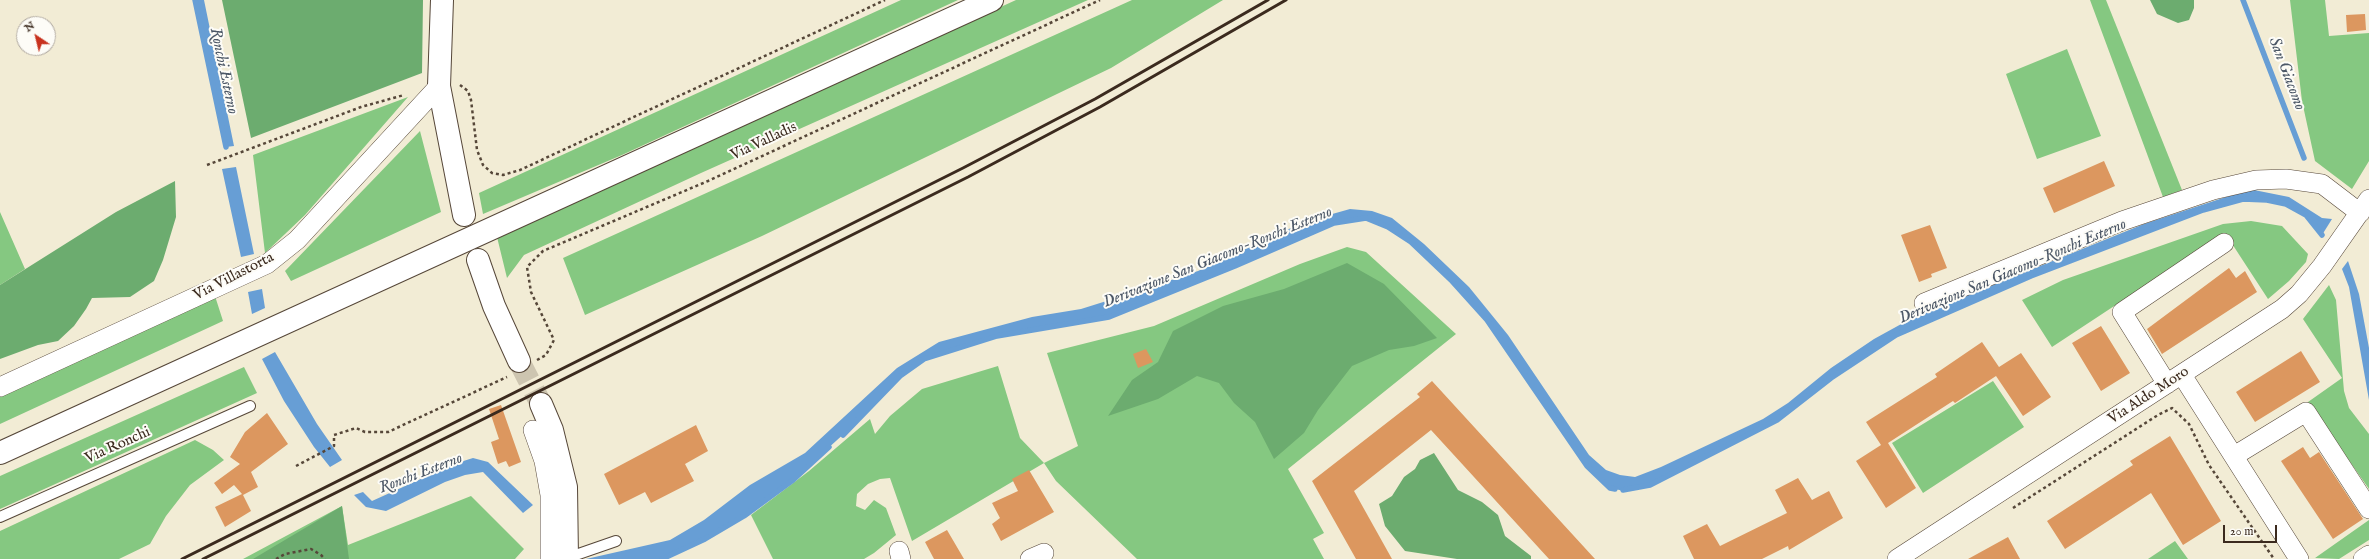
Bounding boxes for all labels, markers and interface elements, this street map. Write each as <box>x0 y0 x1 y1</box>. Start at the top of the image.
north arrow <box>16 16 56 56</box>
text: N <box>22 19 38 35</box>
water label: Ronchi Esterno <box>204 26 242 116</box>
water label: San Giacomo <box>2263 35 2309 113</box>
street label: Via Valladis <box>728 119 800 165</box>
water label: Derivazione San Giacomo-Ronchi Esterno <box>1101 203 1335 313</box>
water label: Derivazione San Giacomo-Ronchi Esterno <box>1896 215 2130 329</box>
street label: Via Villastorta <box>191 249 277 305</box>
street label: Via Aldo Moro <box>2105 363 2193 429</box>
street label: Via Ronchi <box>83 424 153 468</box>
water label: Ronchi Esterno <box>377 449 465 499</box>
scale bar <box>2225 517 2279 543</box>
text: 20 m <box>2230 524 2253 539</box>

